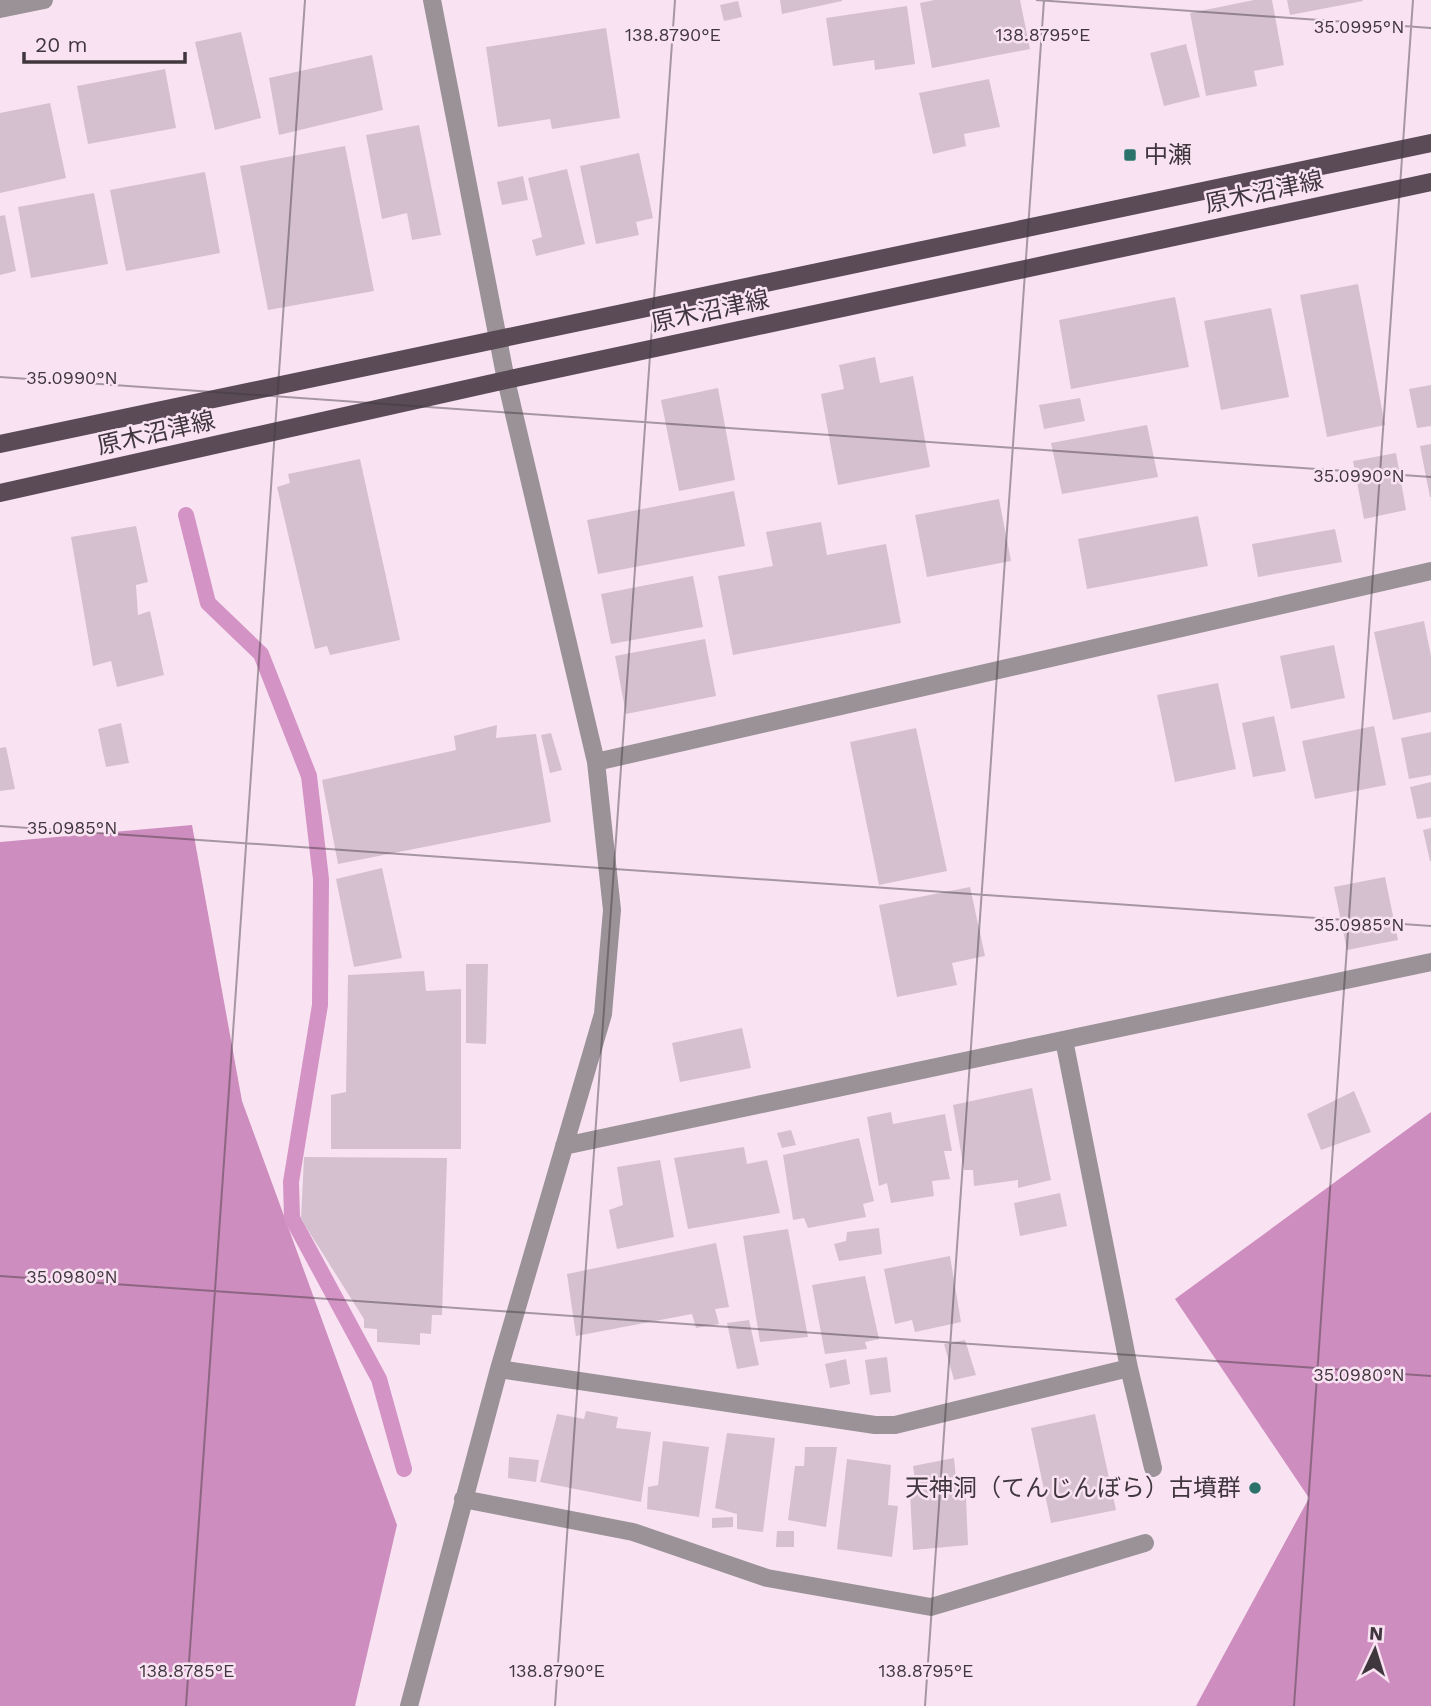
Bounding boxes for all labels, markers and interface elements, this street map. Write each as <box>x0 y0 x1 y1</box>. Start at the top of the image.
text: 35.0995°N <box>1314 16 1404 37</box>
scale bar <box>24 21 186 65</box>
text: 138.8790°E <box>625 24 721 45</box>
text: 138.8795°E <box>995 24 1091 45</box>
text: 20 m <box>35 32 87 57</box>
place label: 中瀬 <box>1144 141 1192 169</box>
marker: 中瀬 <box>1122 147 1138 163</box>
street label: 原木沼津線 <box>1202 166 1326 218</box>
street label: 原木沼津線 <box>648 285 772 337</box>
text: 35.0990°N <box>26 367 118 388</box>
street label: 原木沼津線 <box>94 406 218 460</box>
text: 35.0990°N <box>1313 465 1405 486</box>
text: 35.0985°N <box>27 817 117 838</box>
text: 35.0985°N <box>1314 914 1404 935</box>
text: 35.0980°N <box>26 1266 118 1287</box>
text: 35.0980°N <box>1313 1364 1405 1385</box>
place label: 天神洞（てんじんぼら）古墳群 <box>905 1474 1241 1502</box>
marker: 天神洞（てんじんぼら）古墳群 <box>1247 1480 1263 1496</box>
north arrow <box>1340 1615 1410 1685</box>
text: N <box>1368 1622 1384 1646</box>
text: 138.8785°E <box>140 1660 234 1681</box>
text: 138.8790°E <box>509 1660 605 1681</box>
text: 138.8795°E <box>878 1660 974 1681</box>

